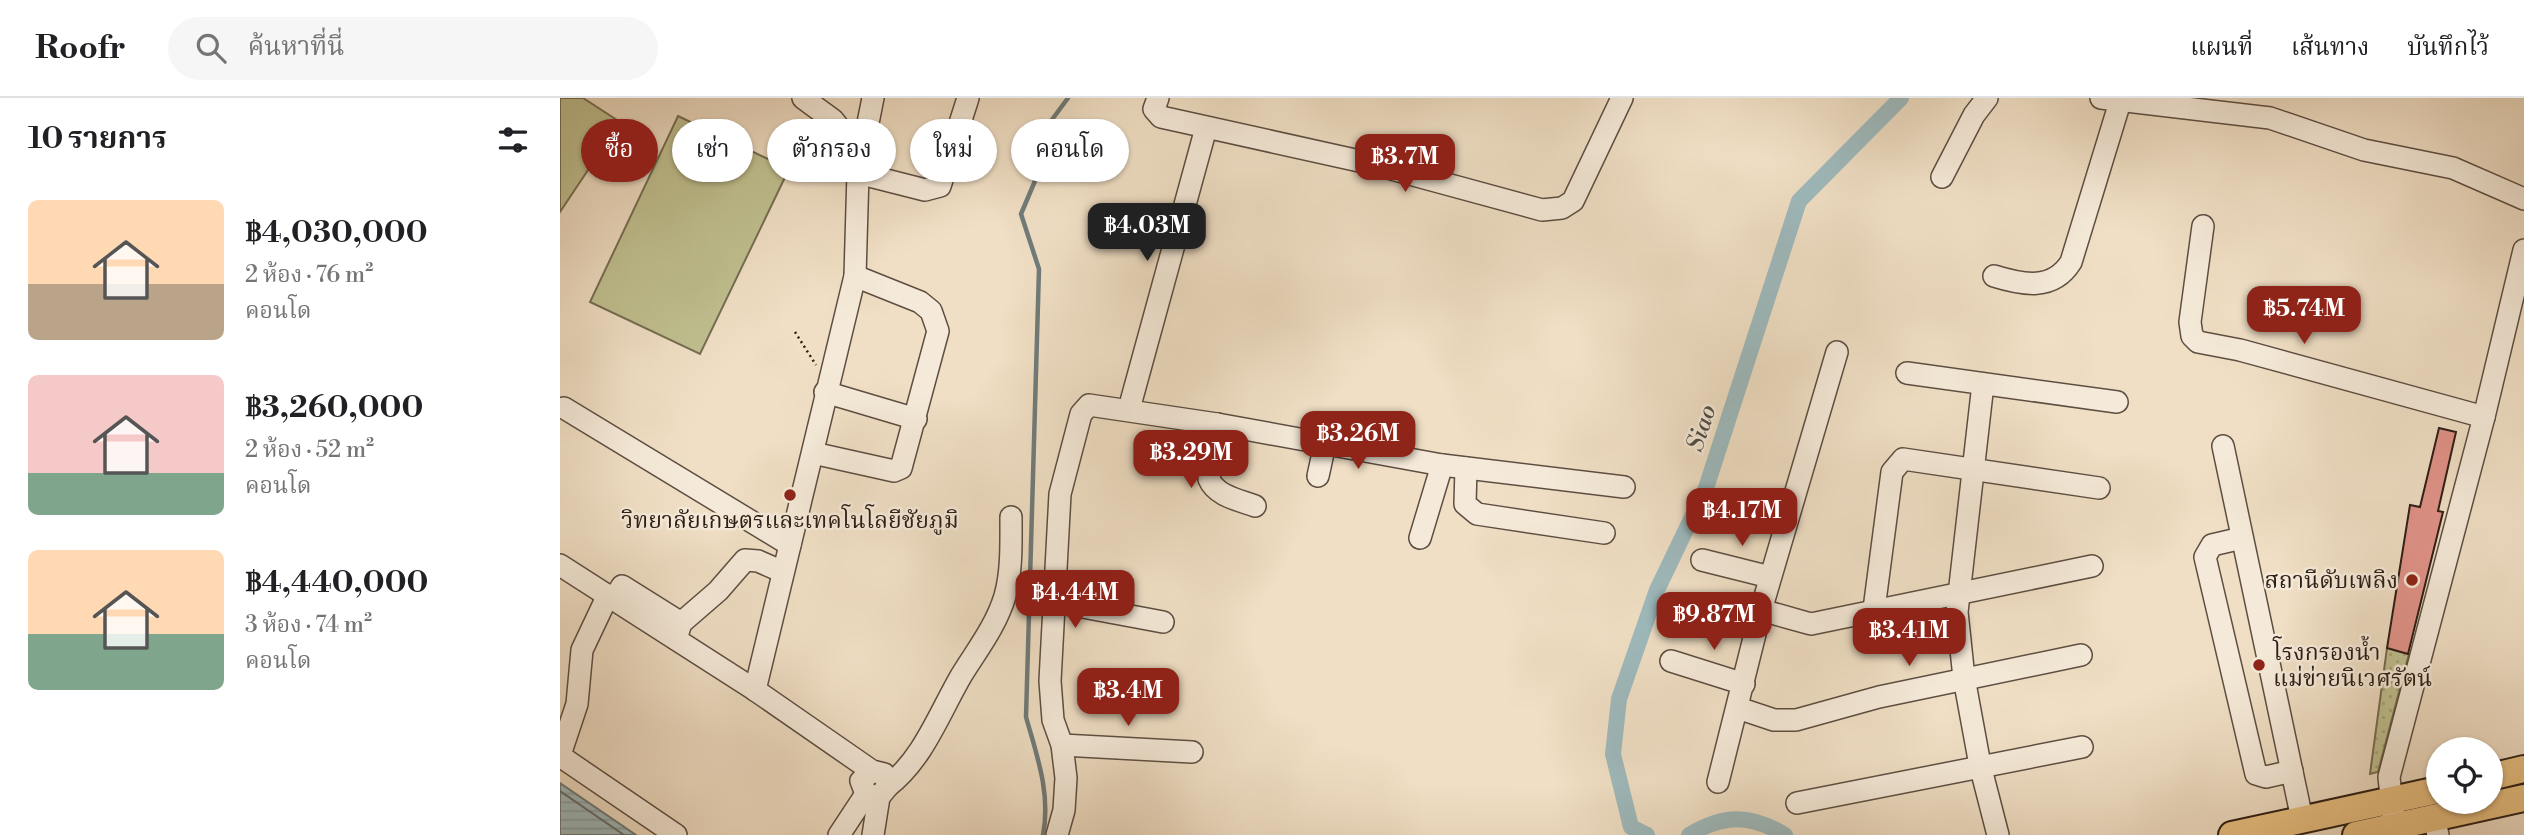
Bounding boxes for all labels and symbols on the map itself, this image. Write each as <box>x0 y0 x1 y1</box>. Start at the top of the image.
pin: ฿3.7M <box>1356 134 1454 194</box>
pin: ฿4.03M <box>1090 204 1204 263</box>
pin: ฿5.74M <box>2247 286 2361 346</box>
water label: Siao <box>1680 401 1724 455</box>
pin: ฿3.26M <box>1301 412 1415 471</box>
pin: ฿3.29M <box>1134 430 1248 490</box>
marker: วิทยาลัยเกษตรและเทคโนโลยีชัยภูมิ <box>782 487 798 503</box>
pin: ฿4.17M <box>1685 489 1799 548</box>
place label: วิทยาลัยเกษตรและเทคโนโลยีชัยภูมิ <box>621 504 959 535</box>
place label: สถานีดับเพลิง <box>2265 567 2398 595</box>
pin: ฿4.44M <box>1018 570 1132 630</box>
marker: สถานีดับเพลิง <box>2404 572 2420 588</box>
pin: ฿9.87M <box>1657 592 1771 652</box>
pin: ฿3.41M <box>1852 608 1966 668</box>
place label: โรงกรองน้ำ แม่ข่ายนิเวศรัตน์ <box>2272 635 2432 693</box>
marker: โรงกรองน้ำ แม่ข่ายนิเวศรัตน์ <box>2251 657 2267 673</box>
pin: ฿3.4M <box>1079 668 1177 728</box>

